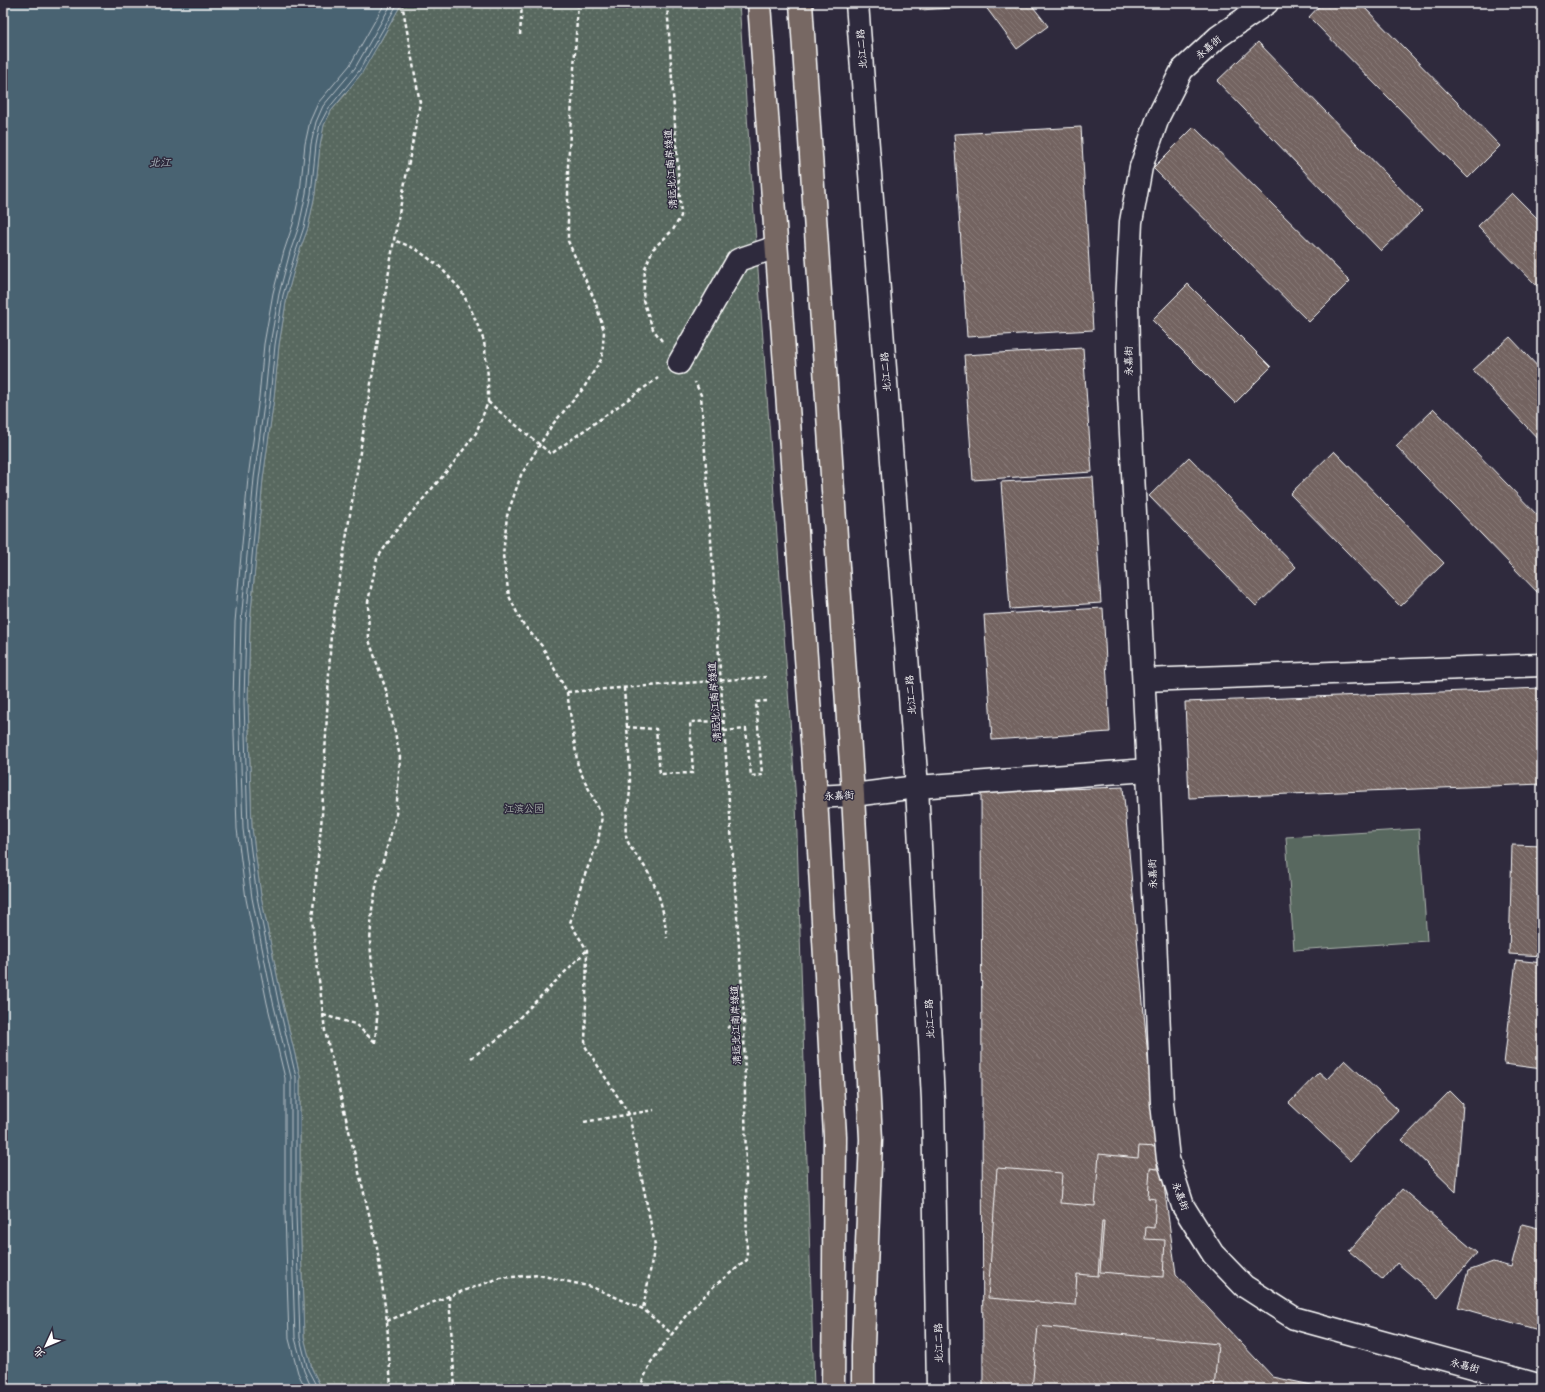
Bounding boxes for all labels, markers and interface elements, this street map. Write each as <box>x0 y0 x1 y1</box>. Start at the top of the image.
street label: 北江二路 <box>853 29 869 69</box>
street label: 永嘉街 <box>1192 32 1224 62</box>
street label: 清远北江南岸绿道 <box>660 129 680 209</box>
water label: 北江 <box>149 154 172 169</box>
street label: 永嘉街 <box>1121 346 1135 376</box>
street label: 北江二路 <box>877 352 893 392</box>
street label: 清远北江南岸绿道 <box>704 662 724 742</box>
street label: 北江二路 <box>902 675 918 715</box>
street label: 永嘉街 <box>824 787 854 803</box>
park label: 江滨公园 <box>504 801 544 815</box>
street label: 永嘉街 <box>1144 859 1160 889</box>
street label: 清远北江南岸绿道 <box>727 985 743 1065</box>
street label: 北江二路 <box>921 999 937 1039</box>
street label: 永嘉街 <box>1169 1179 1193 1213</box>
street label: 北江二路 <box>931 1323 945 1363</box>
north arrow <box>26 1326 66 1366</box>
text: 北 <box>29 1344 48 1362</box>
street label: 永嘉街 <box>1449 1354 1481 1376</box>

